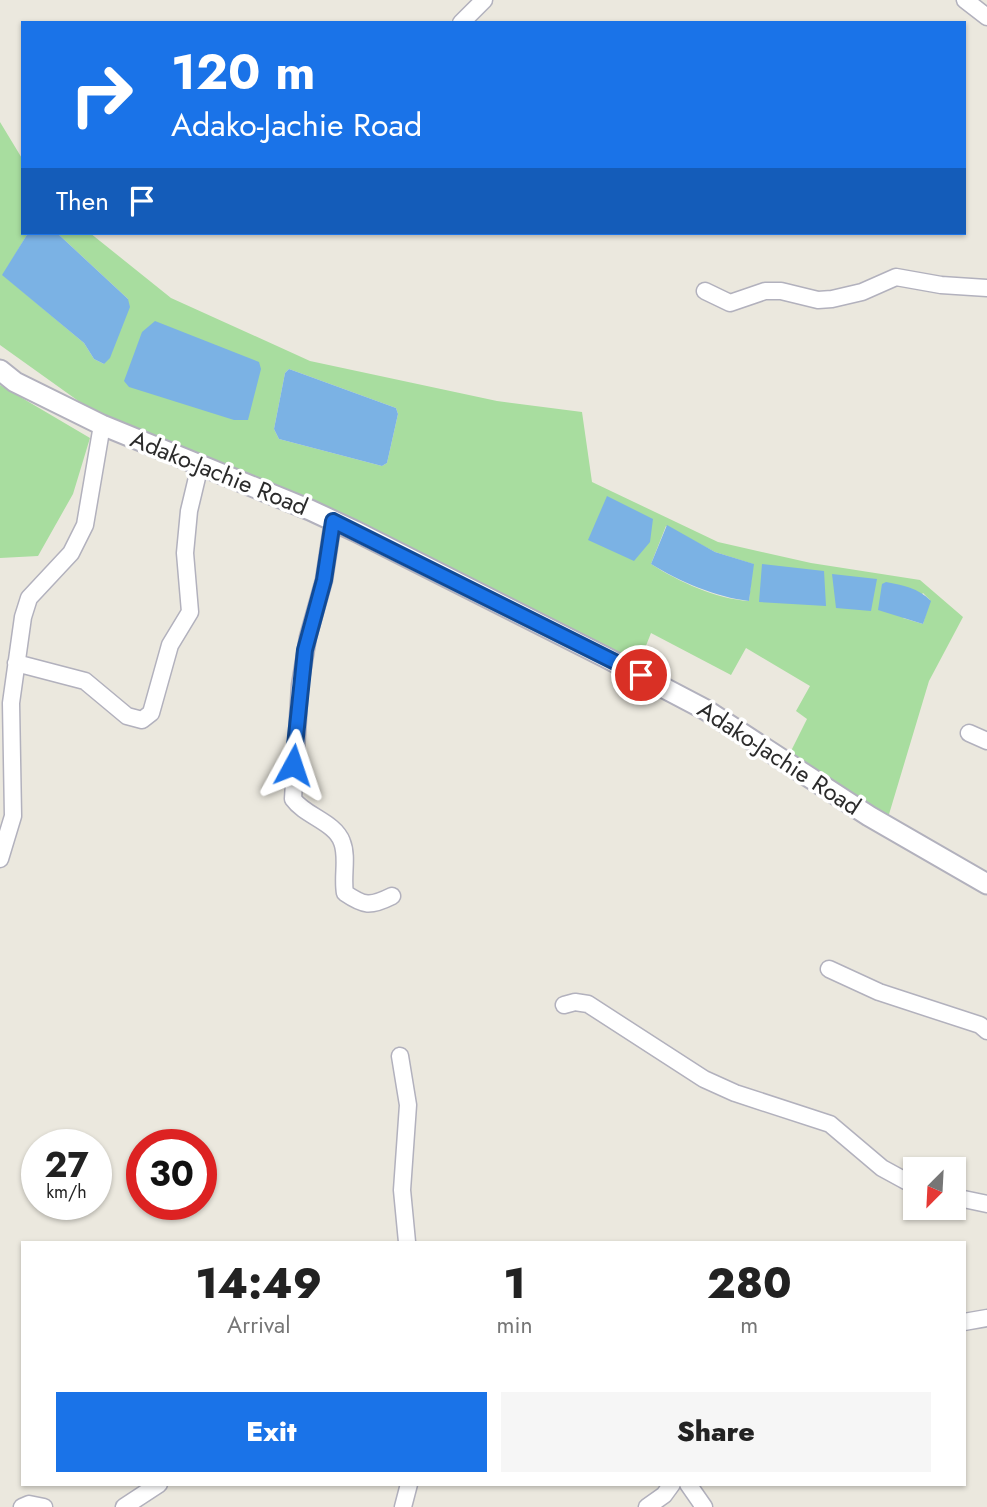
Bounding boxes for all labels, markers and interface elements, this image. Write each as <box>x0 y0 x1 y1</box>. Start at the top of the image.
text: 120 m <box>171 37 315 107</box>
icon: right <box>56 49 147 140</box>
text: Adako-Jachie Road <box>171 102 422 148</box>
text: Then <box>56 182 109 220</box>
icon: arrive <box>123 182 161 220</box>
street label: Adako-Jachie Road <box>125 421 313 524</box>
pin <box>611 645 671 705</box>
icon: arrive <box>622 656 660 694</box>
street label: Adako-Jachie Road <box>691 692 868 824</box>
position arrow <box>256 728 330 802</box>
speed limit sign: 30 <box>126 1129 217 1220</box>
text: 27 <box>44 1140 89 1190</box>
north arrow <box>903 1157 966 1220</box>
map controls <box>903 1157 966 1220</box>
text: km/h <box>46 1179 87 1205</box>
text: 14:49 <box>195 1253 322 1314</box>
text: 1 <box>503 1253 526 1314</box>
text: 280 <box>707 1253 792 1314</box>
text: Arrival <box>227 1308 290 1342</box>
text: min <box>497 1308 533 1342</box>
text: m <box>740 1308 758 1342</box>
button: Exit <box>56 1392 487 1472</box>
button: Share <box>501 1392 931 1472</box>

